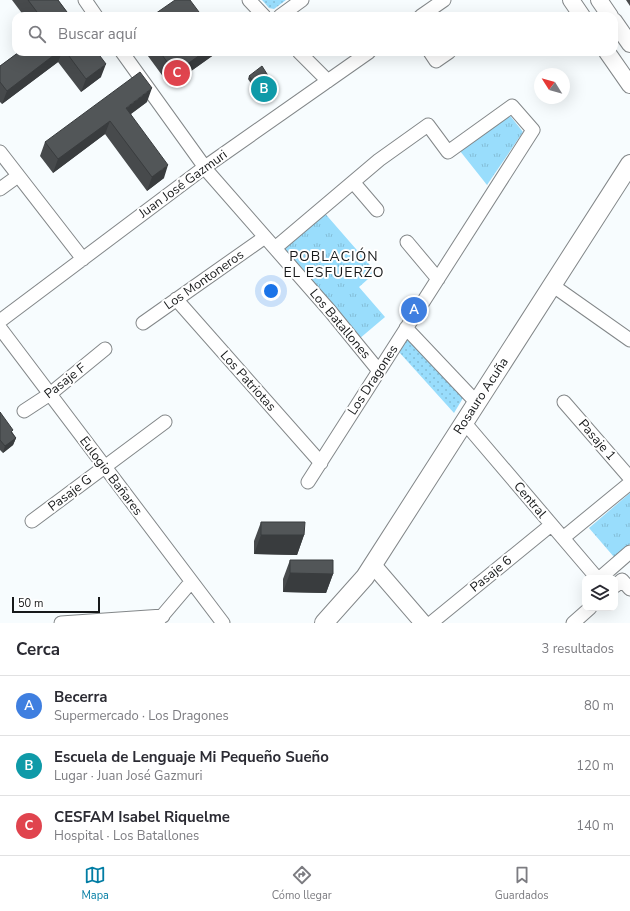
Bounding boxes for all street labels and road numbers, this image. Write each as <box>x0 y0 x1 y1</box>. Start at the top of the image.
street label: Juan José Gazmuri <box>134 146 231 223</box>
street label: Los Montoneros <box>160 246 248 314</box>
street label: Los Batallones <box>305 285 375 363</box>
street label: Los Dragones <box>344 341 402 419</box>
street label: Los Patriotas <box>216 347 280 415</box>
street label: Rosauro Acuña <box>449 354 513 438</box>
street label: Pasaje F <box>40 359 90 403</box>
street label: Pasaje 1 <box>574 416 620 464</box>
street label: Eulogio Bañares <box>75 433 147 519</box>
street label: Pasaje G <box>44 471 96 515</box>
street label: Central <box>509 478 551 522</box>
street label: Pasaje 6 <box>466 551 516 596</box>

